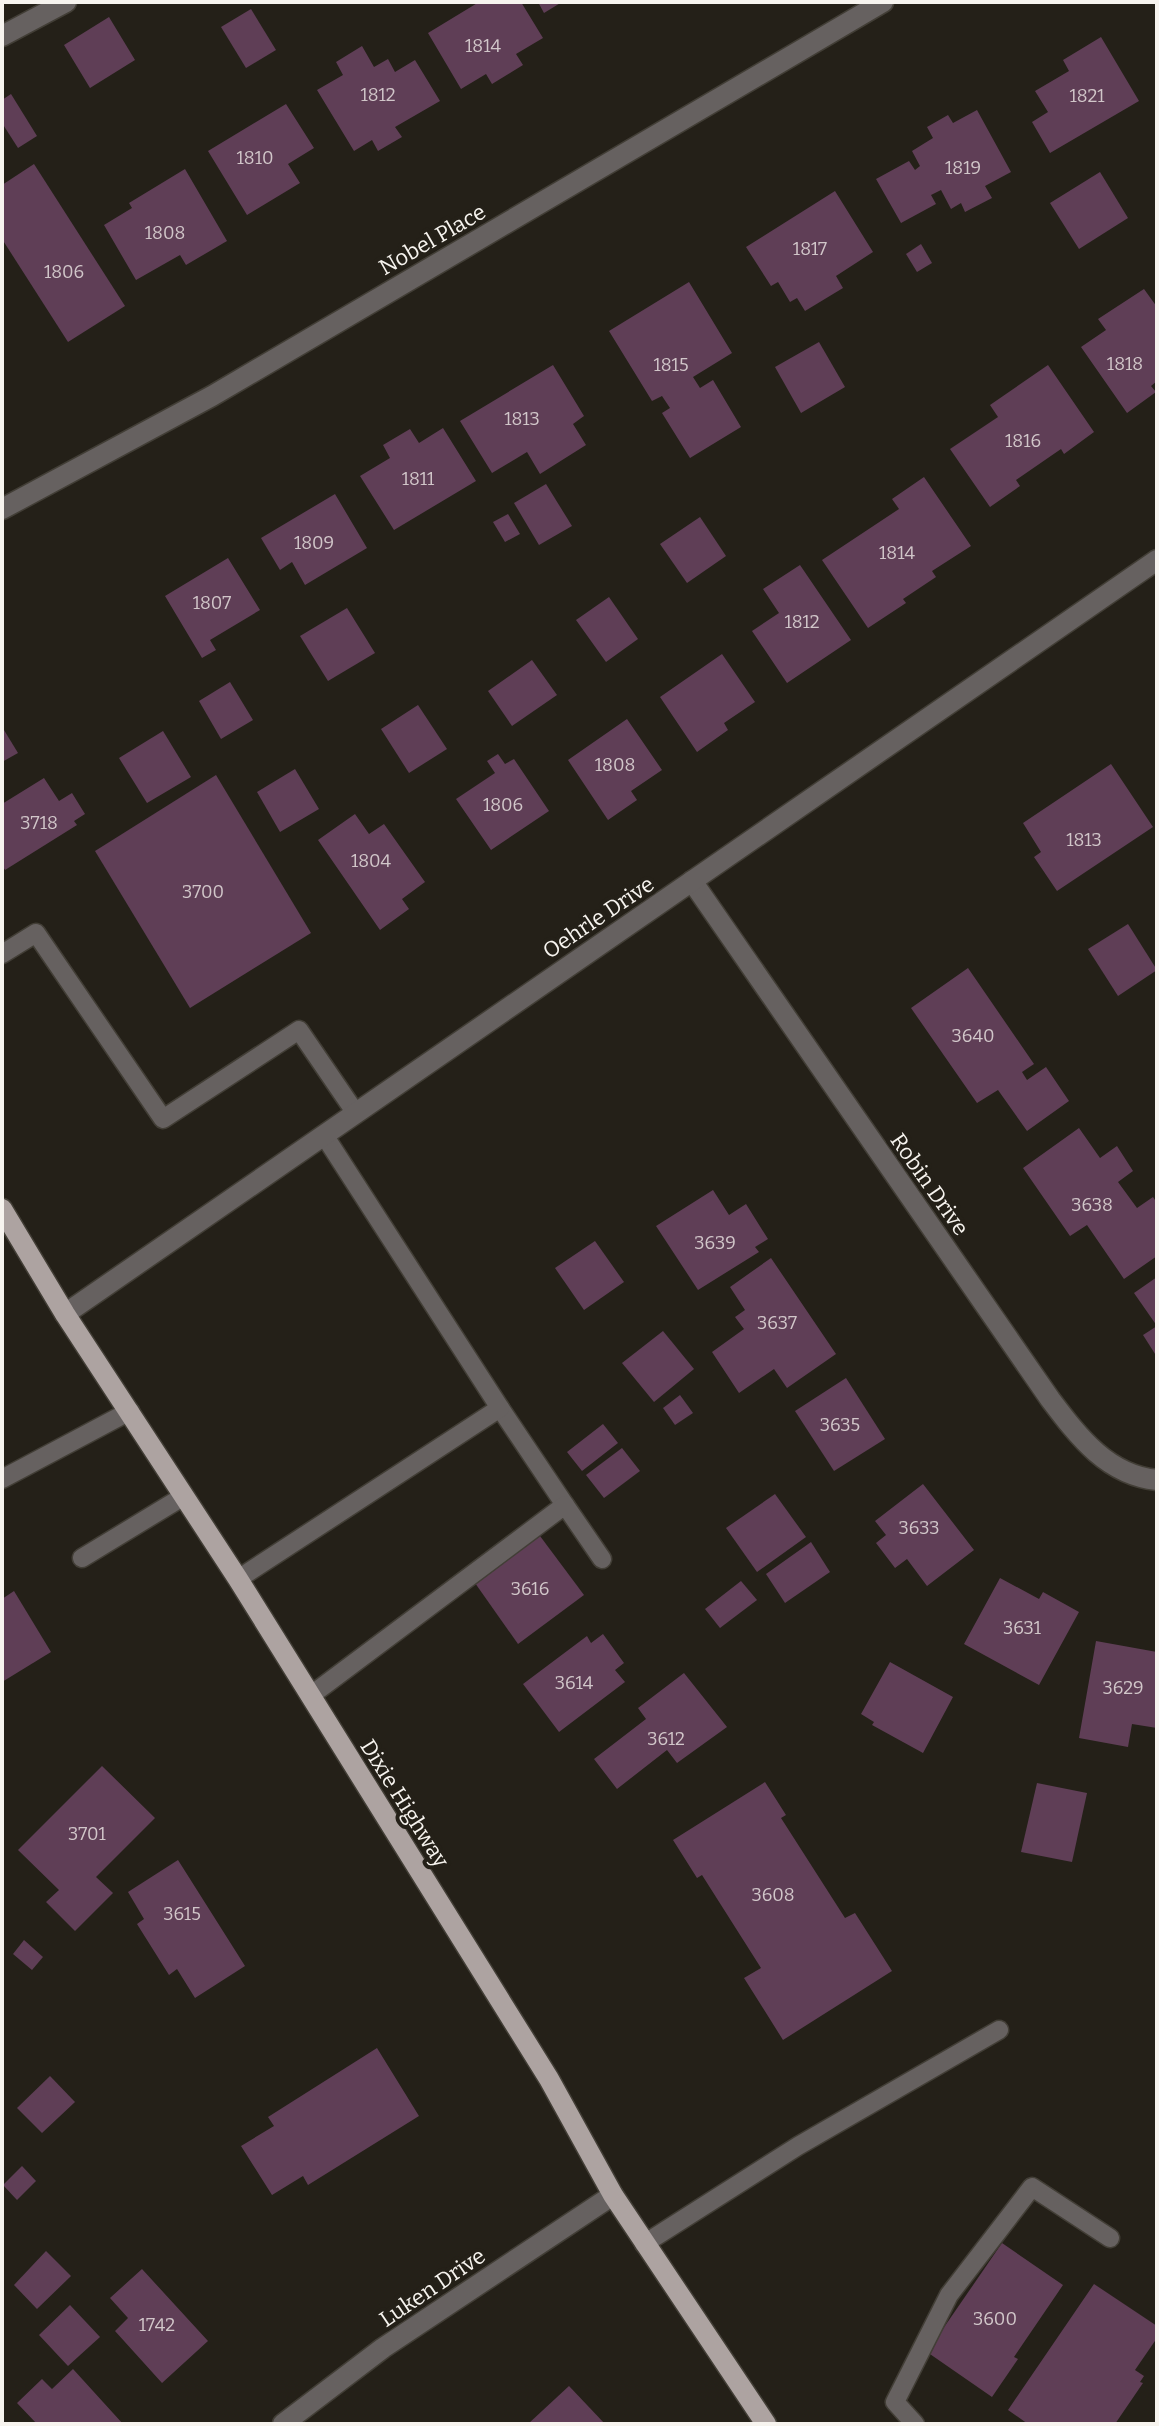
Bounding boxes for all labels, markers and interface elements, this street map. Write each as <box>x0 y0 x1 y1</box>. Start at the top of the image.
house number: 1814 <box>465 35 501 57</box>
house number: 1812 <box>360 84 396 106</box>
house number: 1821 <box>1069 85 1105 107</box>
house number: 1810 <box>237 147 273 169</box>
house number: 1819 <box>945 157 981 179</box>
street label: Nobel Place <box>374 198 491 281</box>
house number: 1808 <box>145 222 185 244</box>
house number: 1817 <box>793 238 827 260</box>
house number: 1806 <box>44 261 84 283</box>
house number: 1818 <box>1107 353 1143 375</box>
house number: 1815 <box>653 354 689 376</box>
house number: 1813 <box>504 408 540 430</box>
house number: 1816 <box>1005 430 1041 452</box>
house number: 1811 <box>402 468 435 490</box>
house number: 1809 <box>294 532 334 554</box>
house number: 1814 <box>879 542 915 564</box>
house number: 1807 <box>193 592 231 614</box>
house number: 1812 <box>784 611 820 633</box>
house number: 1808 <box>595 754 635 776</box>
house number: 1806 <box>483 794 523 816</box>
house number: 3718 <box>20 812 58 834</box>
house number: 1813 <box>1066 829 1102 851</box>
house number: 1804 <box>351 850 392 872</box>
street label: Oehrle Drive <box>538 870 659 964</box>
house number: 3700 <box>182 881 224 903</box>
house number: 3640 <box>952 1025 994 1047</box>
street label: Robin Drive <box>885 1128 975 1241</box>
house number: 3638 <box>1071 1194 1113 1216</box>
house number: 3639 <box>694 1232 736 1254</box>
house number: 3637 <box>757 1312 797 1334</box>
house number: 3635 <box>820 1414 860 1436</box>
house number: 3633 <box>899 1517 939 1539</box>
house number: 3616 <box>511 1578 549 1600</box>
house number: 3631 <box>1003 1617 1042 1639</box>
house number: 3614 <box>555 1672 594 1694</box>
house number: 3629 <box>1103 1677 1144 1699</box>
house number: 3612 <box>647 1728 685 1750</box>
street label: Dixie Highway <box>355 1734 455 1873</box>
house number: 3701 <box>68 1823 107 1845</box>
house number: 3608 <box>751 1884 795 1906</box>
house number: 3615 <box>163 1903 201 1925</box>
street label: Luken Drive <box>374 2242 490 2333</box>
house number: 3600 <box>973 2308 1017 2330</box>
house number: 1742 <box>139 2314 175 2336</box>

